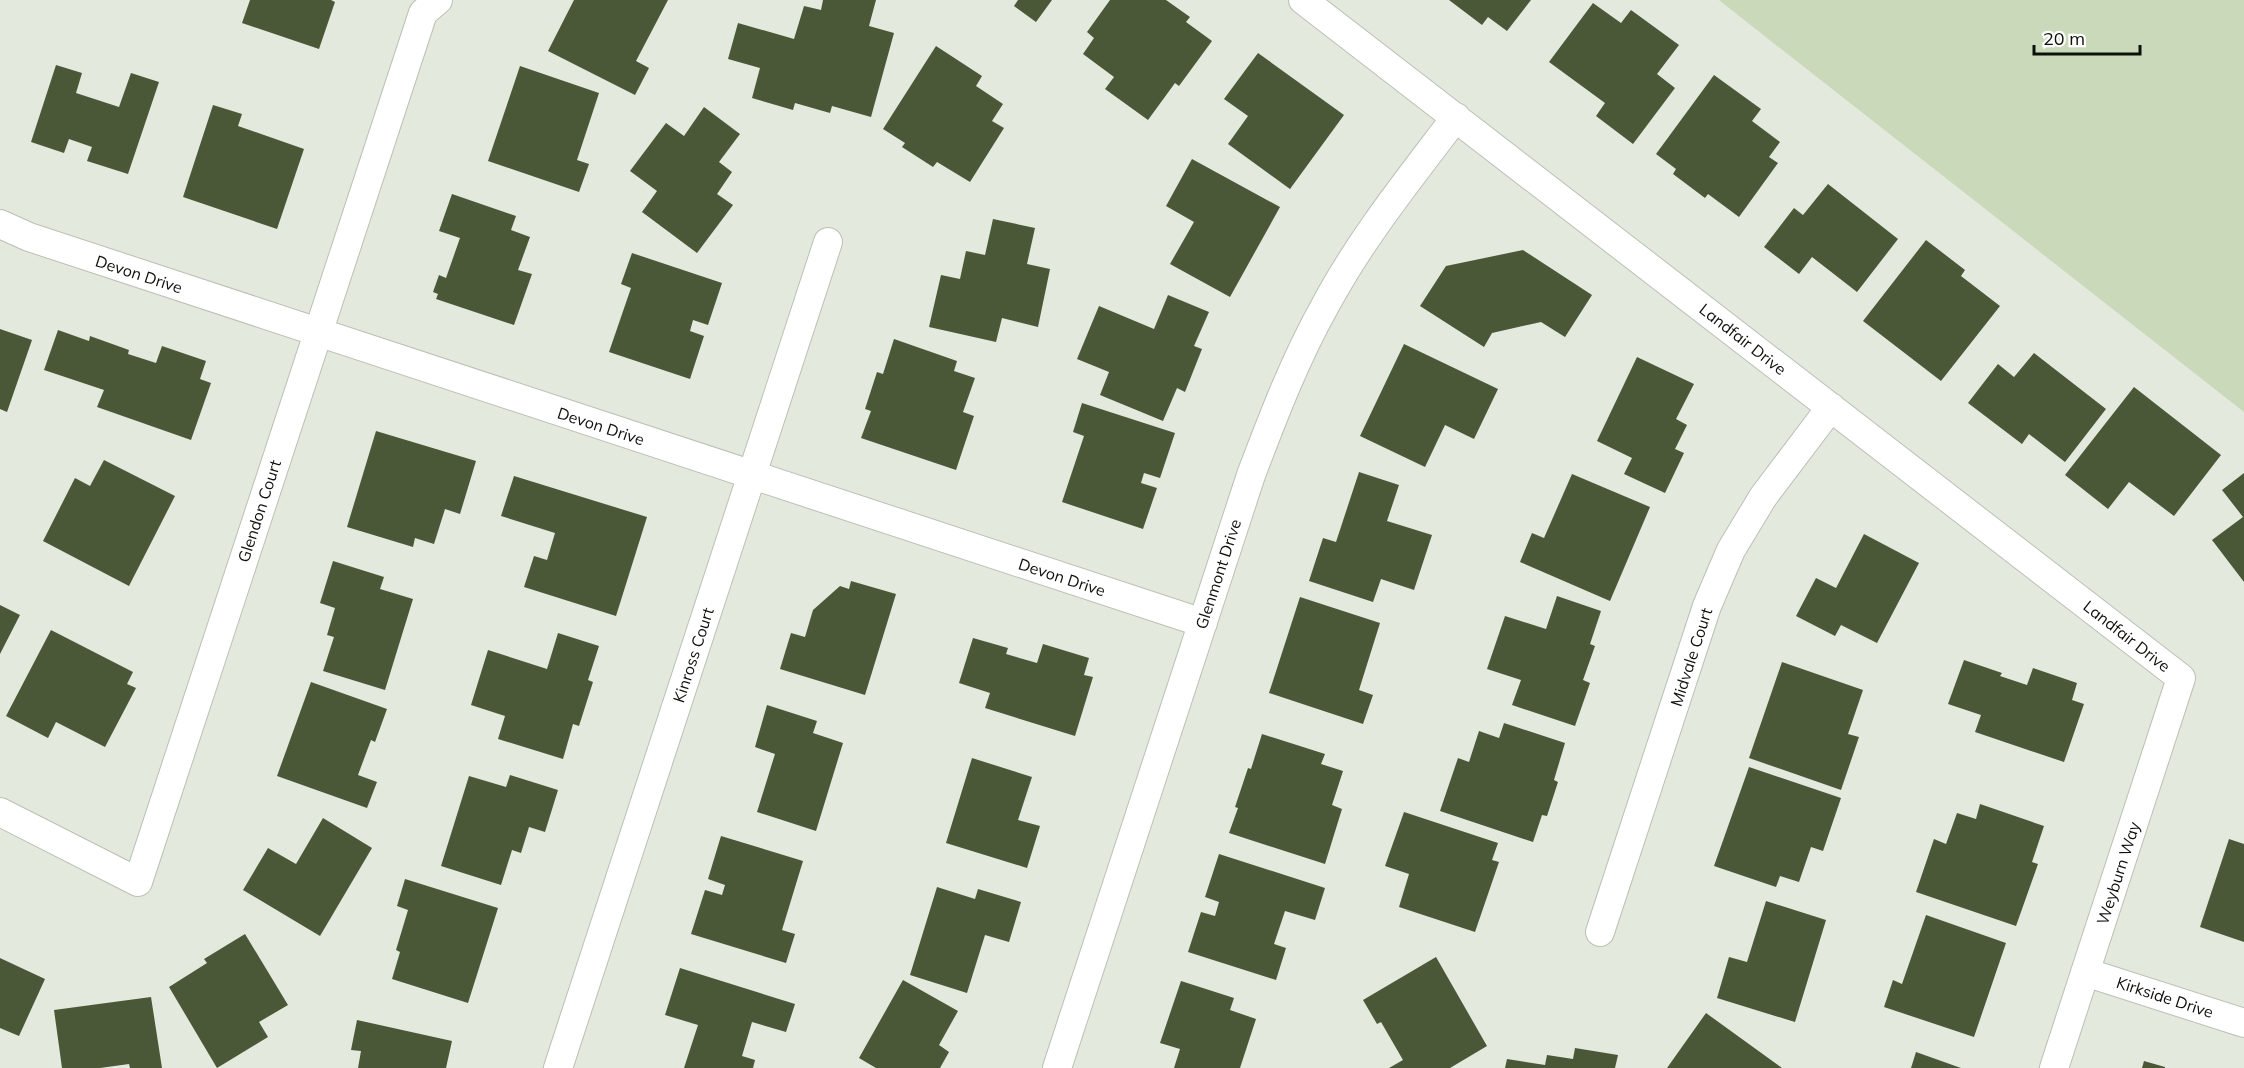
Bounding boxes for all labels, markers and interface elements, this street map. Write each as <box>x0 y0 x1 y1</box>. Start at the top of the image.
scale bar <box>2034 18 2140 56</box>
text: 20 m <box>2043 27 2085 50</box>
street label: Devon Drive <box>93 251 185 297</box>
street label: Landfair Drive <box>1696 299 1790 379</box>
street label: Devon Drive <box>555 403 647 449</box>
street label: Glendon Court <box>233 457 285 565</box>
street label: Glenmont Drive <box>1191 516 1245 632</box>
street label: Devon Drive <box>1016 554 1108 600</box>
street label: Landfair Drive <box>2080 596 2174 676</box>
street label: Kinross Court <box>668 605 718 705</box>
street label: Midvale Court <box>1666 605 1716 709</box>
street label: Weyburn Way <box>2092 819 2144 927</box>
street label: Kirkside Drive <box>2114 972 2216 1022</box>

